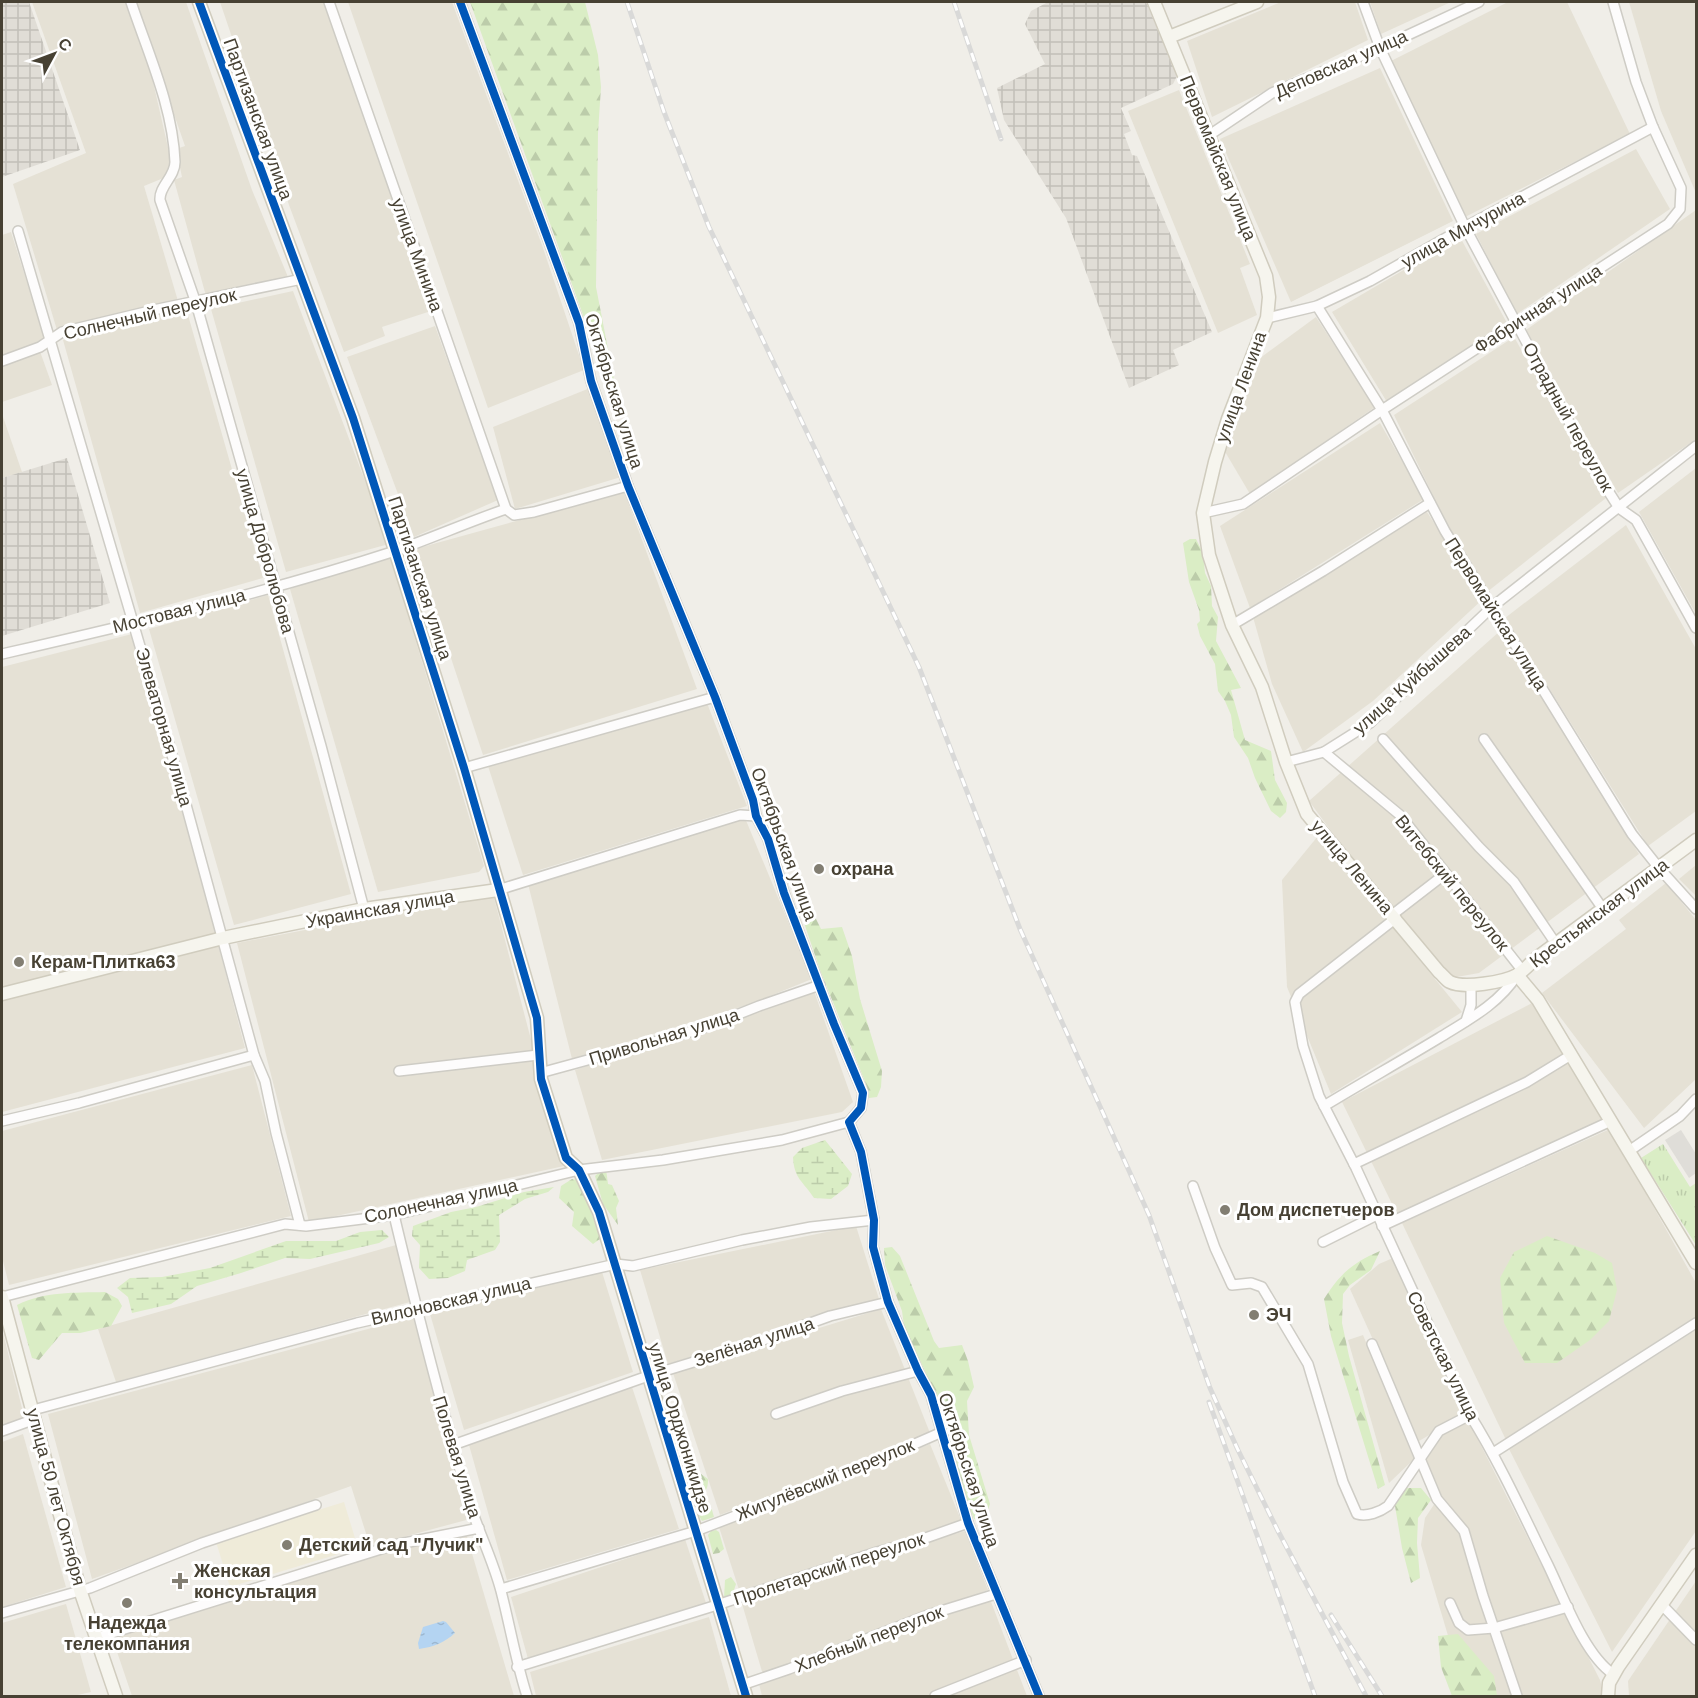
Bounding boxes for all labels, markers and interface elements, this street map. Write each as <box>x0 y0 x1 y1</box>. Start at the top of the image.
north arrow <box>24 24 84 84</box>
street label: Деповская улица <box>1272 25 1411 102</box>
text: С <box>55 35 75 55</box>
street label: Партизанская улица <box>219 35 297 203</box>
street label: Первомайская улица <box>1176 73 1261 244</box>
street label: улица Мичурина <box>1398 187 1529 272</box>
street label: улица Минина <box>387 195 447 315</box>
street label: Фабричная улица <box>1471 260 1606 358</box>
street label: Солнечный переулок <box>62 284 238 344</box>
street label: Октябрьская улица <box>581 311 647 472</box>
street label: улица Ленина <box>1212 328 1271 445</box>
street label: Отрадный переулок <box>1519 339 1617 495</box>
street label: улица Добролюбова <box>232 466 298 637</box>
street label: Партизанская улица <box>384 494 456 663</box>
street label: Первомайская улица <box>1441 534 1552 695</box>
street label: Мостовая улица <box>111 585 248 637</box>
street label: улица Куйбышева <box>1349 621 1476 738</box>
street label: Элеваторная улица <box>132 645 196 810</box>
street label: Октябрьская улица <box>747 765 821 924</box>
street label: Витебский переулок <box>1391 811 1513 955</box>
street label: улица Ленина <box>1307 816 1398 919</box>
street label: Крестьянская улица <box>1526 854 1673 972</box>
place label: охрана <box>831 859 894 879</box>
marker: охрана <box>812 862 826 876</box>
street label: Украинская улица <box>304 886 457 932</box>
place label: Керам-Плитка63 <box>31 952 176 972</box>
marker: Керам-Плитка63 <box>12 955 26 969</box>
street label: Привольная улица <box>586 1004 742 1069</box>
street label: Солонечная улица <box>363 1175 520 1227</box>
place label: Дом диспетчеров <box>1237 1200 1395 1220</box>
marker: Дом диспетчеров <box>1218 1203 1232 1217</box>
street label: Вилоновская улица <box>369 1273 534 1329</box>
street label: Советская улица <box>1403 1288 1483 1425</box>
place label: ЭЧ <box>1266 1305 1291 1325</box>
marker: ЭЧ <box>1247 1308 1261 1322</box>
street label: Зелёная улица <box>691 1313 817 1371</box>
street label: улица Орджоникидзе <box>645 1340 715 1516</box>
street label: Октябрьская улица <box>935 1390 1004 1551</box>
street label: Полевая улица <box>429 1394 485 1521</box>
street label: улица 50 лет Октября <box>23 1406 89 1588</box>
street label: Жигулёвский переулок <box>733 1435 917 1525</box>
street label: Пролетарский переулок <box>731 1529 927 1609</box>
place label: Детский сад "Лучик" <box>299 1535 483 1555</box>
marker: Детский сад "Лучик" <box>280 1538 294 1552</box>
place label: Женская консультация <box>193 1561 317 1602</box>
marker: Женская консультация <box>171 1572 189 1590</box>
marker: Надежда телекомпания <box>120 1596 134 1610</box>
street label: Хлебный переулок <box>792 1601 946 1677</box>
place label: Надежда телекомпания <box>64 1613 190 1654</box>

